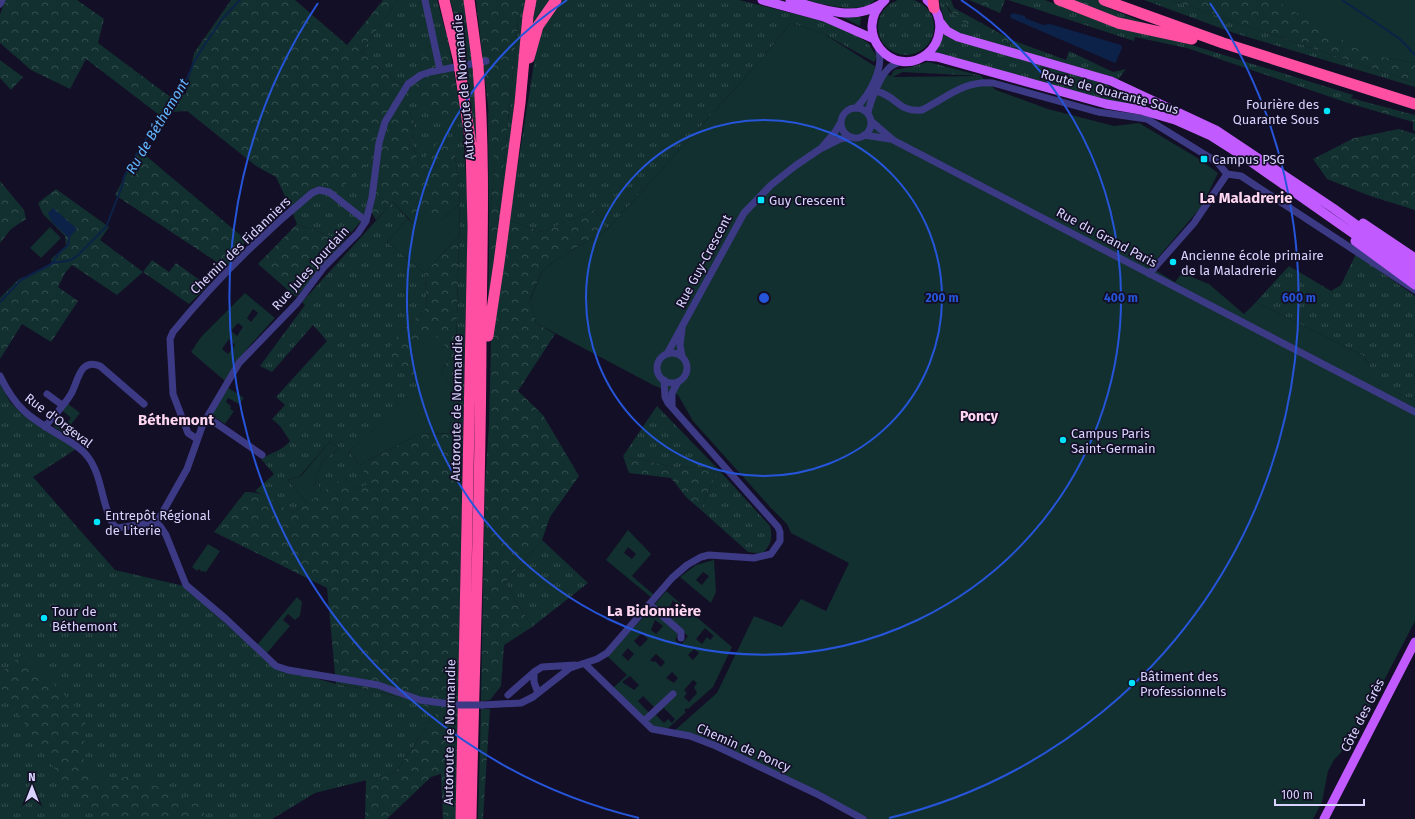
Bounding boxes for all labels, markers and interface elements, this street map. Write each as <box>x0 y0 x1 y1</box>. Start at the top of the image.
street label: Autoroute de Normandie <box>450 14 477 160</box>
street label: Route de Quarante Sous <box>1039 66 1181 117</box>
water label: Ru de Béthemont <box>122 75 193 177</box>
place label: Fourière des Quarante Sous <box>1233 97 1319 127</box>
marker: Fourière des Quarante Sous <box>1322 106 1332 116</box>
place label: Campus PSG <box>1212 152 1285 167</box>
marker: Campus PSG <box>1199 154 1209 164</box>
district label: La Maladrerie <box>1199 189 1293 207</box>
place label: Guy Crescent <box>769 193 845 208</box>
street label: Chemin des Fidanniers <box>187 194 294 297</box>
marker: Guy Crescent <box>756 195 766 205</box>
street label: Rue du Grand Paris <box>1054 205 1160 270</box>
street label: Rue Guy-Crescent <box>673 212 734 310</box>
street label: Rue Jules Jourdain <box>269 223 352 313</box>
place label: Ancienne école primaire de la Maladrerie <box>1181 248 1324 278</box>
marker: Ancienne école primaire de la Maladrerie <box>1168 257 1178 267</box>
centre of rings <box>757 291 771 305</box>
text: 200 m <box>925 291 959 305</box>
text: 400 m <box>1104 291 1138 305</box>
text: 600 m <box>1282 291 1316 305</box>
street label: Autoroute de Normandie <box>448 335 465 481</box>
street label: Rue d'Orgeval <box>22 390 96 451</box>
district label: Poncy <box>960 408 999 425</box>
district label: Béthemont <box>138 411 214 429</box>
place label: Campus Paris Saint-Germain <box>1071 426 1156 456</box>
marker: Campus Paris Saint-Germain <box>1058 435 1068 445</box>
place label: Entrepôt Régional de Literie <box>105 508 211 538</box>
marker: Entrepôt Régional de Literie <box>92 517 102 527</box>
district label: La Bidonnière <box>607 602 701 620</box>
place label: Tour de Béthemont <box>52 604 118 634</box>
marker: Tour de Béthemont <box>39 613 49 623</box>
street label: Autoroute de Normandie <box>441 659 458 805</box>
place label: Bâtiment des Professionnels <box>1140 669 1226 699</box>
street label: Côte des Grès <box>1338 676 1387 754</box>
marker: Bâtiment des Professionnels <box>1127 678 1137 688</box>
street label: Chemin de Poncy <box>695 720 794 775</box>
north arrow <box>12 767 52 807</box>
text: N <box>28 771 36 784</box>
scale bar <box>1275 781 1364 807</box>
text: 100 m <box>1281 788 1313 802</box>

